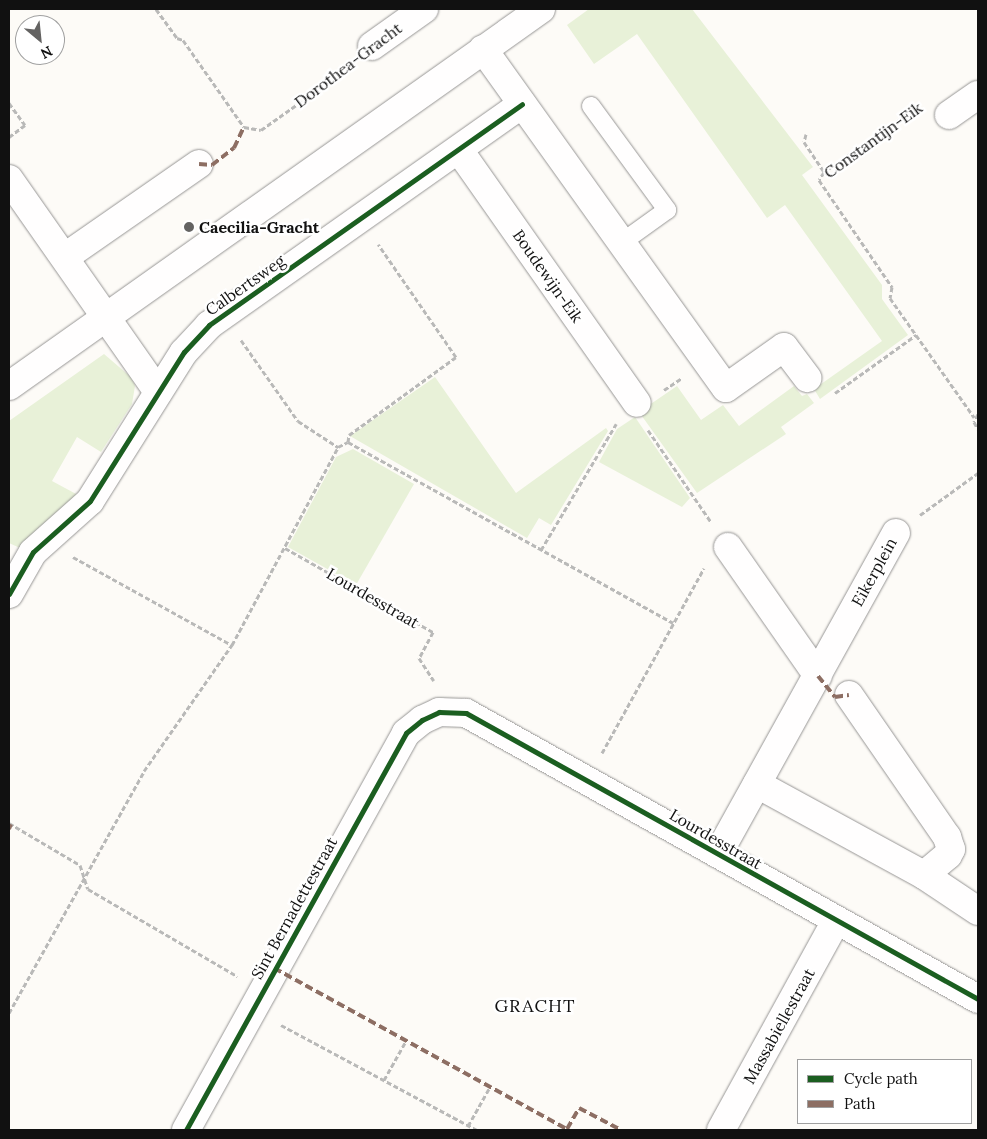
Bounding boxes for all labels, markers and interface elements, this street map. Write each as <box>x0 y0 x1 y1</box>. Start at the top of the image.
north arrow <box>15 15 65 65</box>
street label: Dorothea-Gracht <box>291 18 405 112</box>
text: N <box>38 42 56 63</box>
street label: Constantijn-Eik <box>820 98 926 182</box>
place label: Caecilia-Gracht <box>199 217 319 237</box>
marker: Caecilia-Gracht <box>183 221 195 233</box>
street label: Boudewijn-Eik <box>509 226 587 326</box>
street label: Calbertsweg <box>202 251 288 319</box>
street label: Eikerplein <box>847 534 901 610</box>
street label: Lourdesstraat <box>323 564 423 632</box>
street label: Lourdesstraat <box>666 805 766 873</box>
street label: Sint Bernadettestraat <box>247 834 341 982</box>
street label: Massabiellestraat <box>739 965 819 1087</box>
district label: GRACHT <box>494 995 576 1017</box>
legend <box>797 1059 972 1124</box>
text: Cycle path <box>844 1069 918 1088</box>
text: Path <box>844 1094 875 1113</box>

